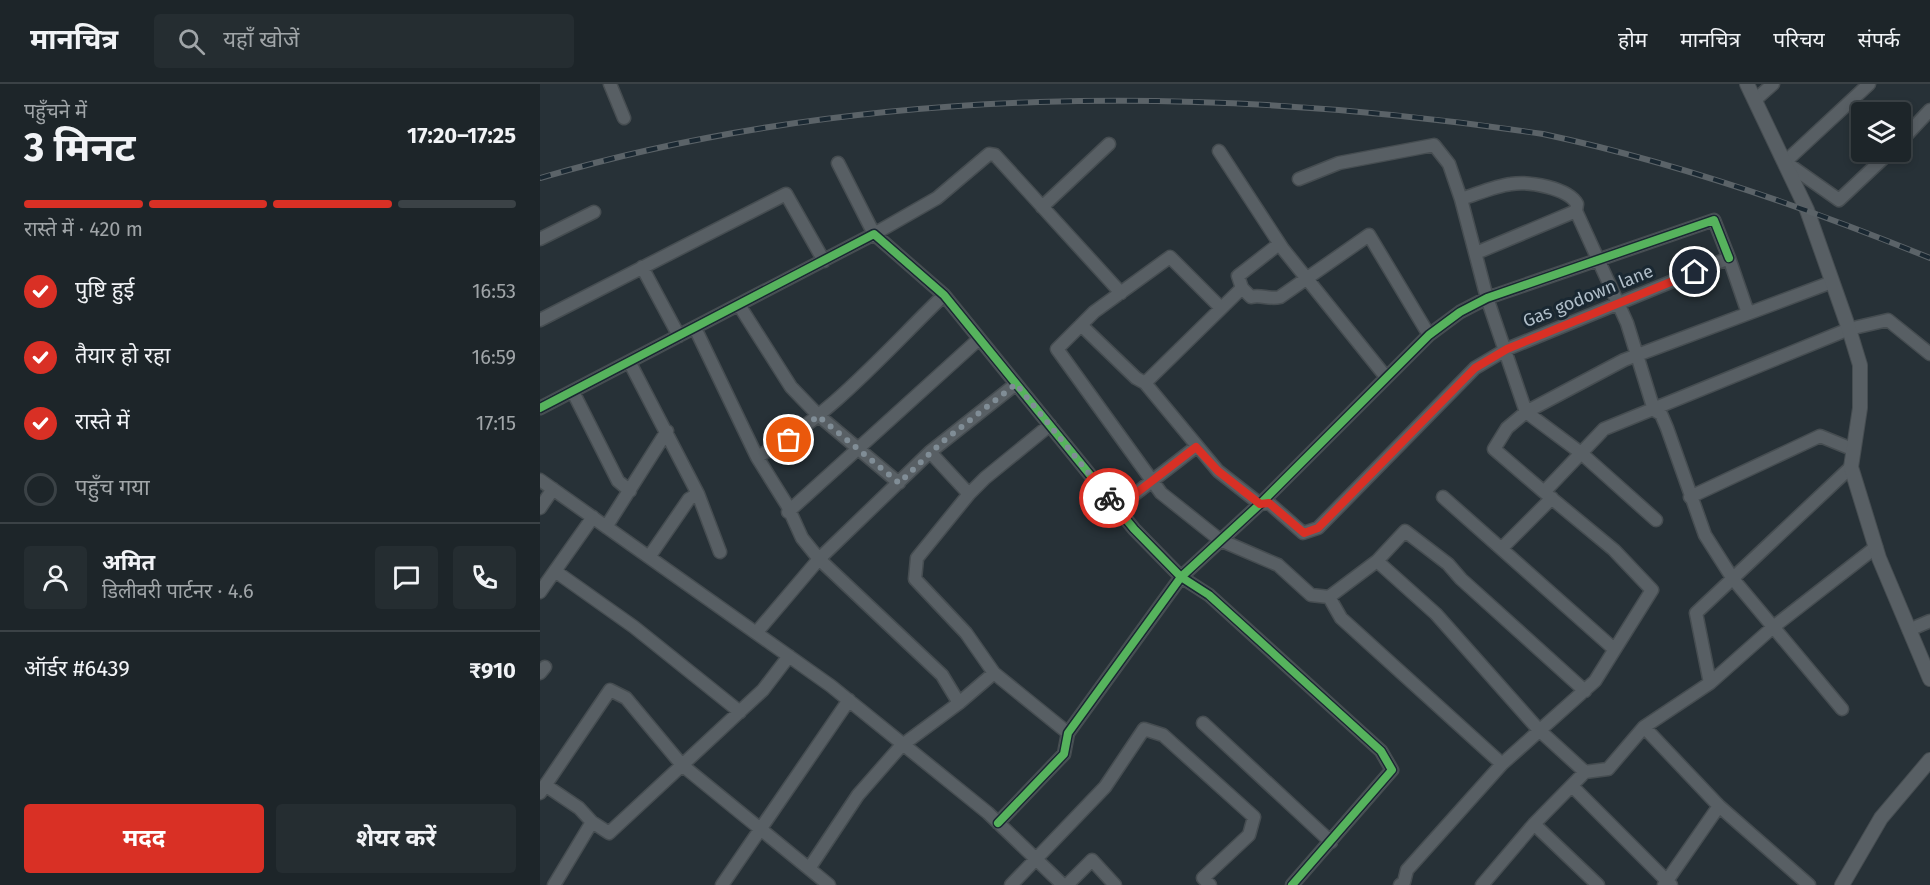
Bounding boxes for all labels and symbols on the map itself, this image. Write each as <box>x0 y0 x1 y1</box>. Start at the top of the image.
pin <box>1669 246 1720 297</box>
street label: Gas godown lane <box>1520 260 1656 332</box>
pin <box>763 414 814 465</box>
courier <box>1079 468 1139 528</box>

